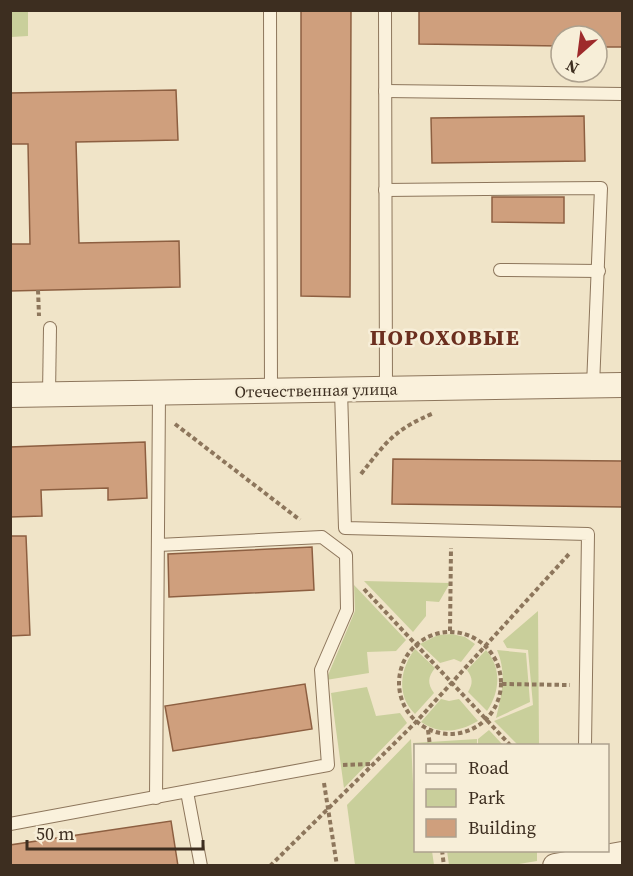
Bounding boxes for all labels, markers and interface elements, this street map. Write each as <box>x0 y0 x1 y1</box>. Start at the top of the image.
north arrow <box>549 24 609 84</box>
text: N <box>561 55 582 80</box>
district label: ПОРОХОВЫЕ <box>370 322 520 352</box>
street label: Отечественная улица <box>234 378 399 402</box>
legend <box>414 744 609 852</box>
text: Road <box>468 755 509 780</box>
text: Park <box>468 785 505 810</box>
scale bar <box>27 813 202 851</box>
text: Building <box>468 815 536 840</box>
text: 50 m <box>36 821 74 846</box>

